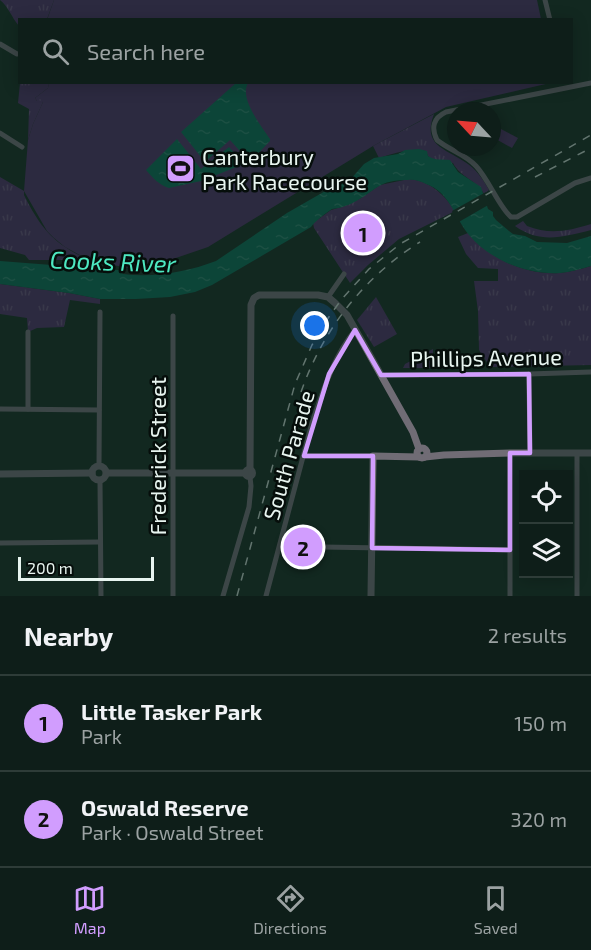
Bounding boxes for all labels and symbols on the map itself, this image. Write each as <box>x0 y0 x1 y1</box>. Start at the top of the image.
north arrow <box>447 102 501 156</box>
place label: Canterbury Park Racecourse <box>202 143 367 194</box>
sports icon: Canterbury Park Racecourse <box>165 153 197 185</box>
pin: 1 <box>344 210 382 256</box>
water label: Cooks River <box>49 244 177 278</box>
your location <box>300 311 329 340</box>
street label: Phillips Avenue <box>410 343 562 371</box>
street label: Frederick Street <box>144 377 170 535</box>
street label: South Parade <box>257 387 319 523</box>
pin: 2 <box>284 524 322 570</box>
scale bar <box>18 554 154 582</box>

